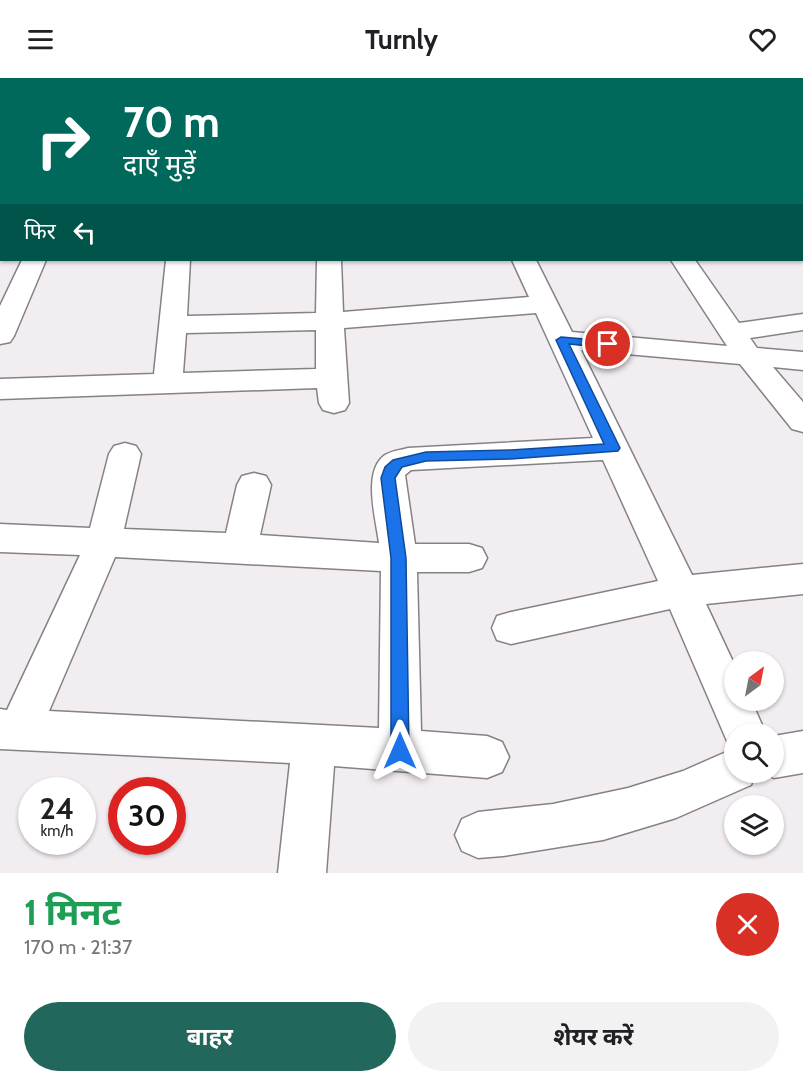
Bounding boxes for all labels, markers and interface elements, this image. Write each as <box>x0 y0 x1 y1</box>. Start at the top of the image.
icon: menu <box>24 23 57 56</box>
text: Turnly <box>365 23 438 56</box>
icon: heart <box>746 23 779 56</box>
text: 70 m <box>123 96 220 148</box>
icon: right <box>24 102 102 180</box>
text: दाएँ मुड़ें <box>123 148 196 181</box>
icon: left <box>68 216 101 249</box>
text: फिर <box>24 218 56 245</box>
pin <box>582 318 633 369</box>
icon: arrive <box>591 327 624 360</box>
north arrow <box>724 651 784 711</box>
map controls <box>724 651 784 855</box>
position arrow <box>368 719 432 783</box>
button: search <box>724 723 784 783</box>
speed limit sign: 30 <box>108 777 186 855</box>
text: 24 <box>40 790 74 827</box>
button: layers <box>724 795 784 855</box>
text: km/h <box>41 822 73 840</box>
text: 1 मिनट <box>24 890 121 934</box>
button: close <box>716 893 779 956</box>
text: 170 m · 21:37 <box>24 935 132 959</box>
button: बाहर <box>24 1002 396 1071</box>
button: शेयर करें <box>408 1002 779 1071</box>

